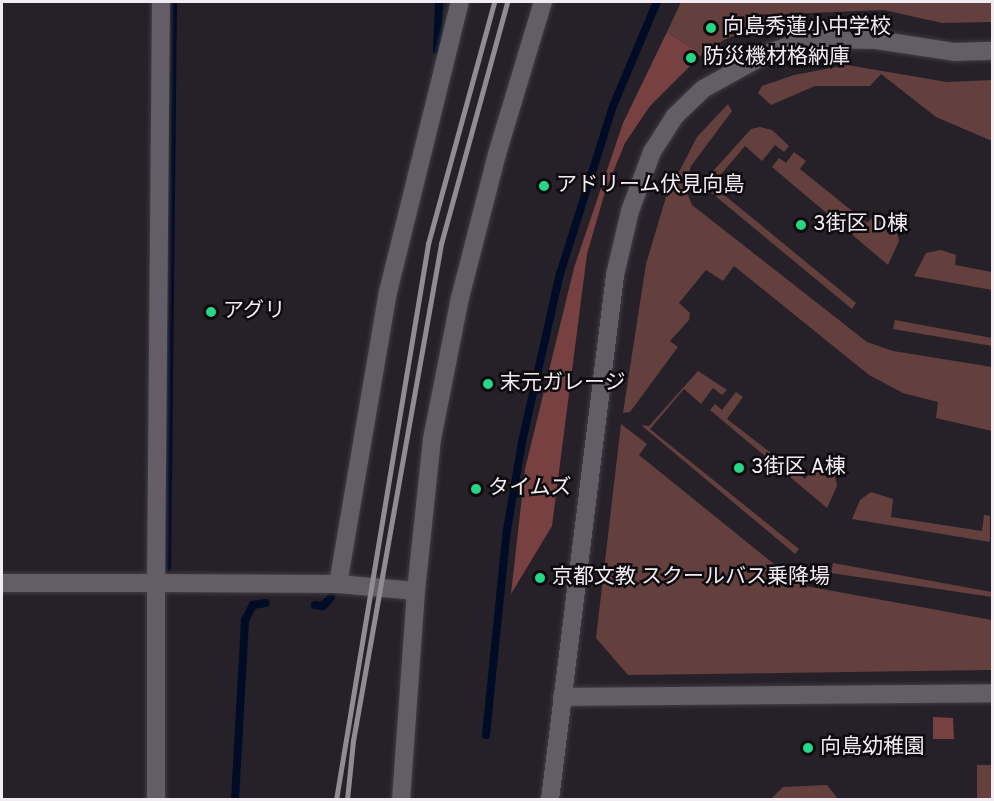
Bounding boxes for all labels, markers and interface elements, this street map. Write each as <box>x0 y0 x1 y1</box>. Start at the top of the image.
place label: 向島秀蓮小中学校 <box>723 15 891 41</box>
marker: 向島秀蓮小中学校 <box>704 21 718 35</box>
place label: 防災機材格納庫 <box>703 45 850 71</box>
marker: 防災機材格納庫 <box>684 51 698 65</box>
place label: アドリーム伏見向島 <box>556 173 745 199</box>
marker: アドリーム伏見向島 <box>537 179 551 193</box>
place label: 3街区 D棟 <box>813 212 908 238</box>
marker: 3街区 D棟 <box>794 218 808 232</box>
place label: アグリ <box>223 299 286 325</box>
marker: アグリ <box>204 305 218 319</box>
place label: 末元ガレージ <box>500 371 626 397</box>
marker: 末元ガレージ <box>481 377 495 391</box>
place label: 3街区 A棟 <box>751 455 846 481</box>
marker: 3街区 A棟 <box>732 461 746 475</box>
place label: タイムズ <box>488 476 572 502</box>
marker: タイムズ <box>469 482 483 496</box>
place label: 京都文教 スクールバス乗降場 <box>552 565 830 591</box>
marker: 京都文教 スクールバス乗降場 <box>533 571 547 585</box>
place label: 向島幼稚園 <box>820 735 925 761</box>
marker: 向島幼稚園 <box>801 741 815 755</box>

